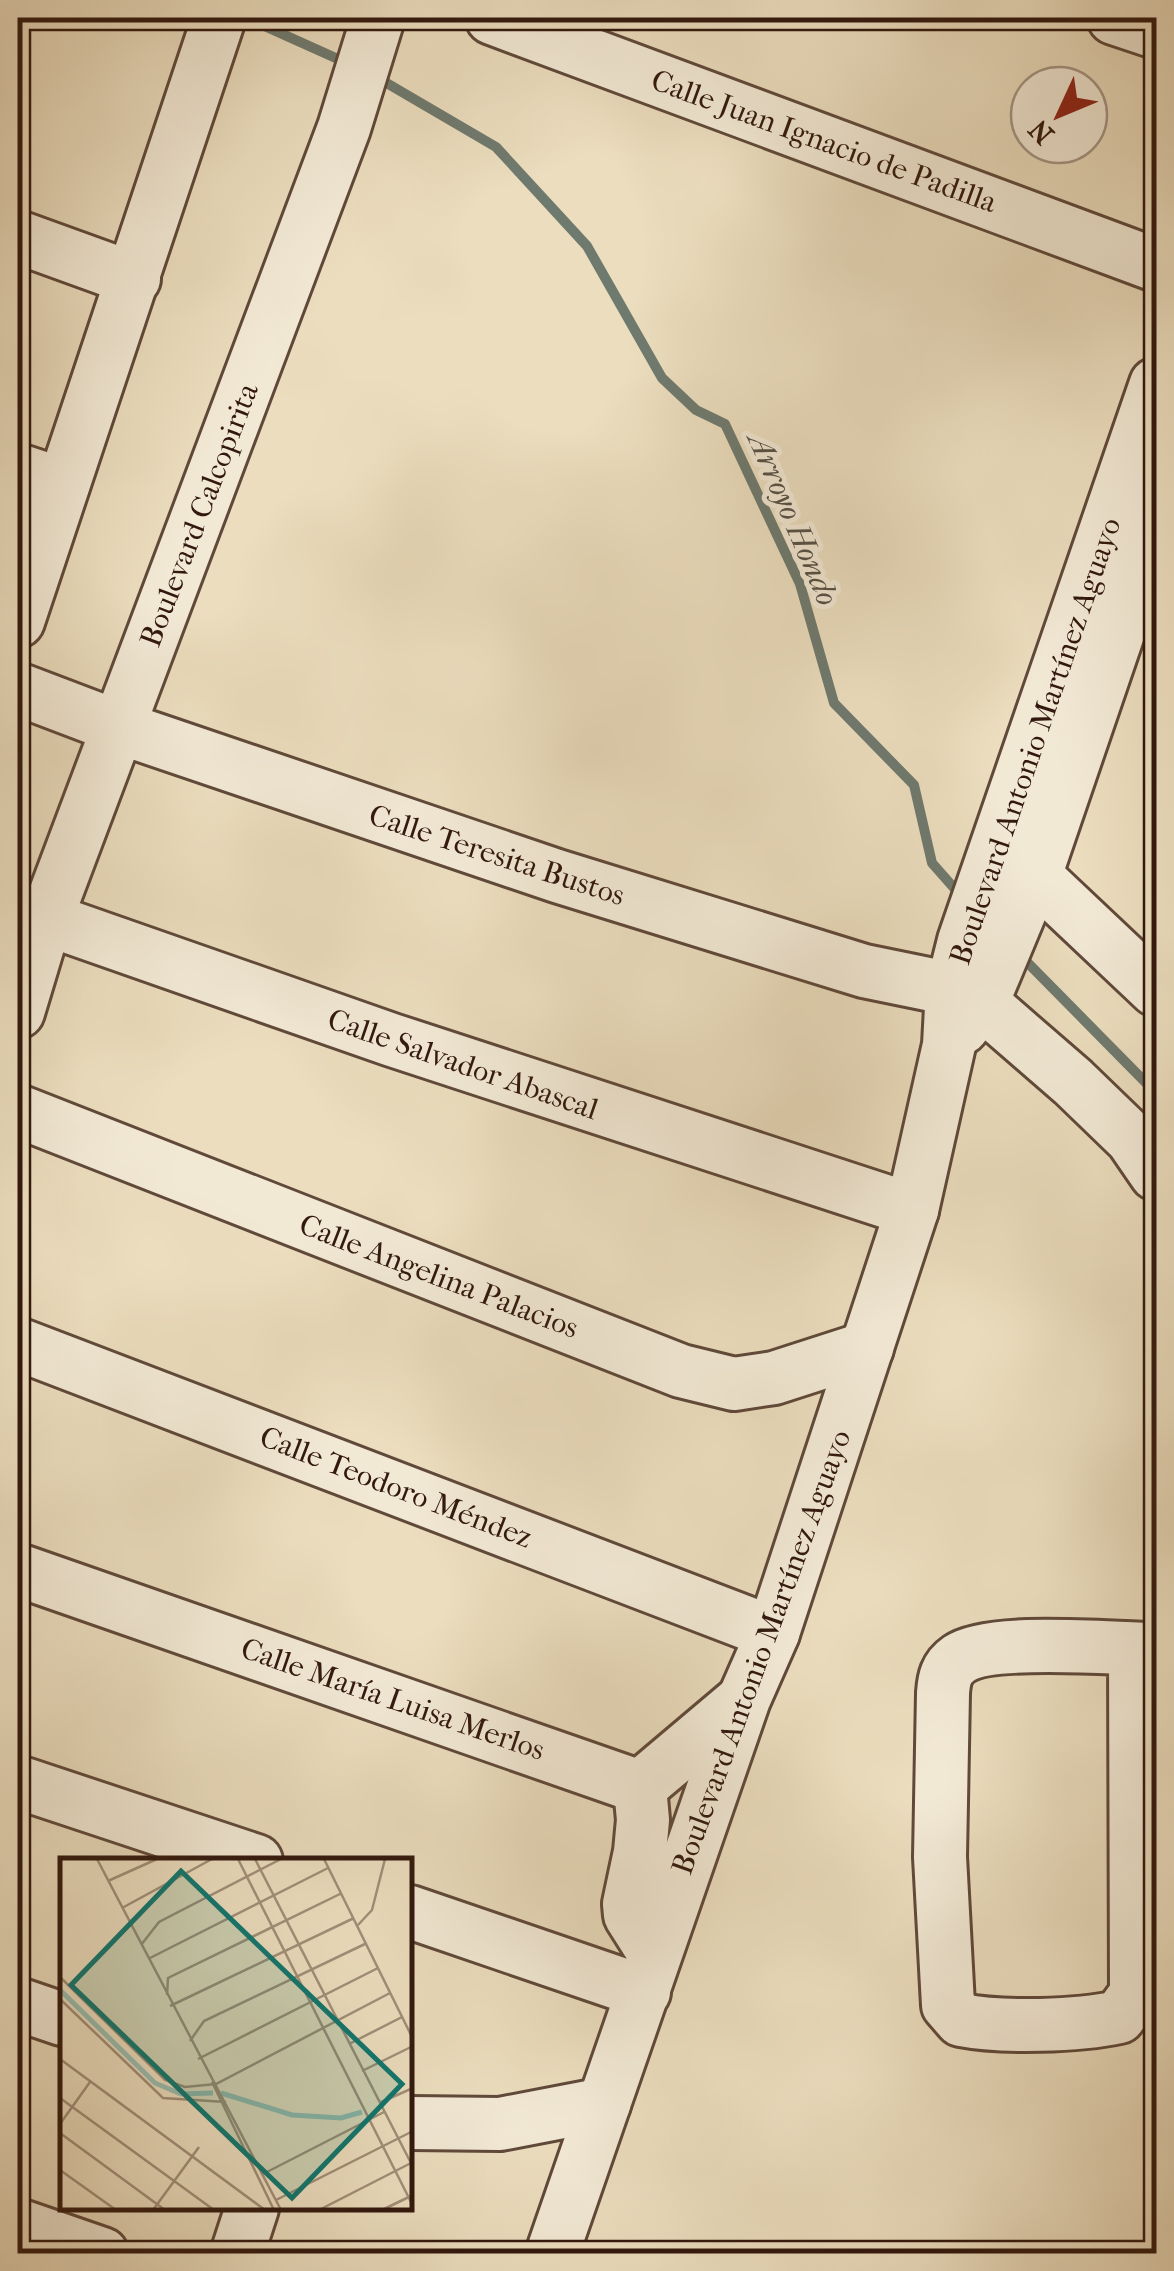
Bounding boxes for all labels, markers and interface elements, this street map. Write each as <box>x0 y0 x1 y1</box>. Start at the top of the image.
street label: Calle Juan Ignacio de Padilla <box>646 63 1002 221</box>
north arrow <box>1009 65 1109 165</box>
text: N <box>1022 112 1061 151</box>
street label: Boulevard Calcopirita <box>133 377 266 652</box>
water label: Arroyo Hondo <box>739 424 846 611</box>
street label: Boulevard Antonio Martínez Aguayo <box>942 513 1129 969</box>
street label: Calle Teresita Bustos <box>364 798 629 913</box>
street label: Calle Salvador Abascal <box>323 1002 603 1127</box>
street label: Calle Angelina Palacios <box>294 1207 583 1346</box>
street label: Calle Teodoro Méndez <box>255 1419 537 1556</box>
street label: Boulevard Antonio Martínez Aguayo <box>665 1425 858 1879</box>
street label: Calle María Luisa Merlos <box>236 1631 549 1768</box>
inset map <box>60 1858 412 2211</box>

